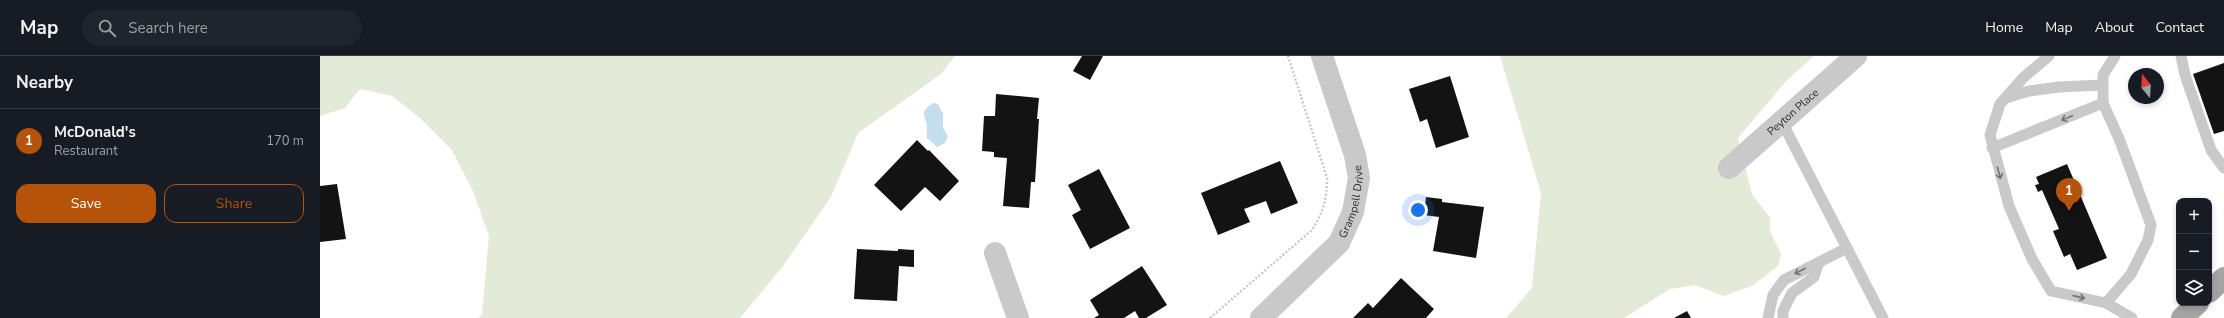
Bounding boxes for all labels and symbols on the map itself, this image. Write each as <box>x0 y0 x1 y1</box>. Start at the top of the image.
north arrow <box>2128 68 2164 104</box>
street label: Peyton Place <box>1764 85 1822 139</box>
one-way arrow <box>2061 114 2073 122</box>
street label: Grampell Drive <box>1335 164 1367 240</box>
one-way arrow <box>1996 166 2003 179</box>
pin: 1 <box>2056 178 2082 211</box>
your location <box>1408 200 1428 220</box>
one-way arrow <box>1794 268 1806 276</box>
one-way arrow <box>2072 293 2085 301</box>

